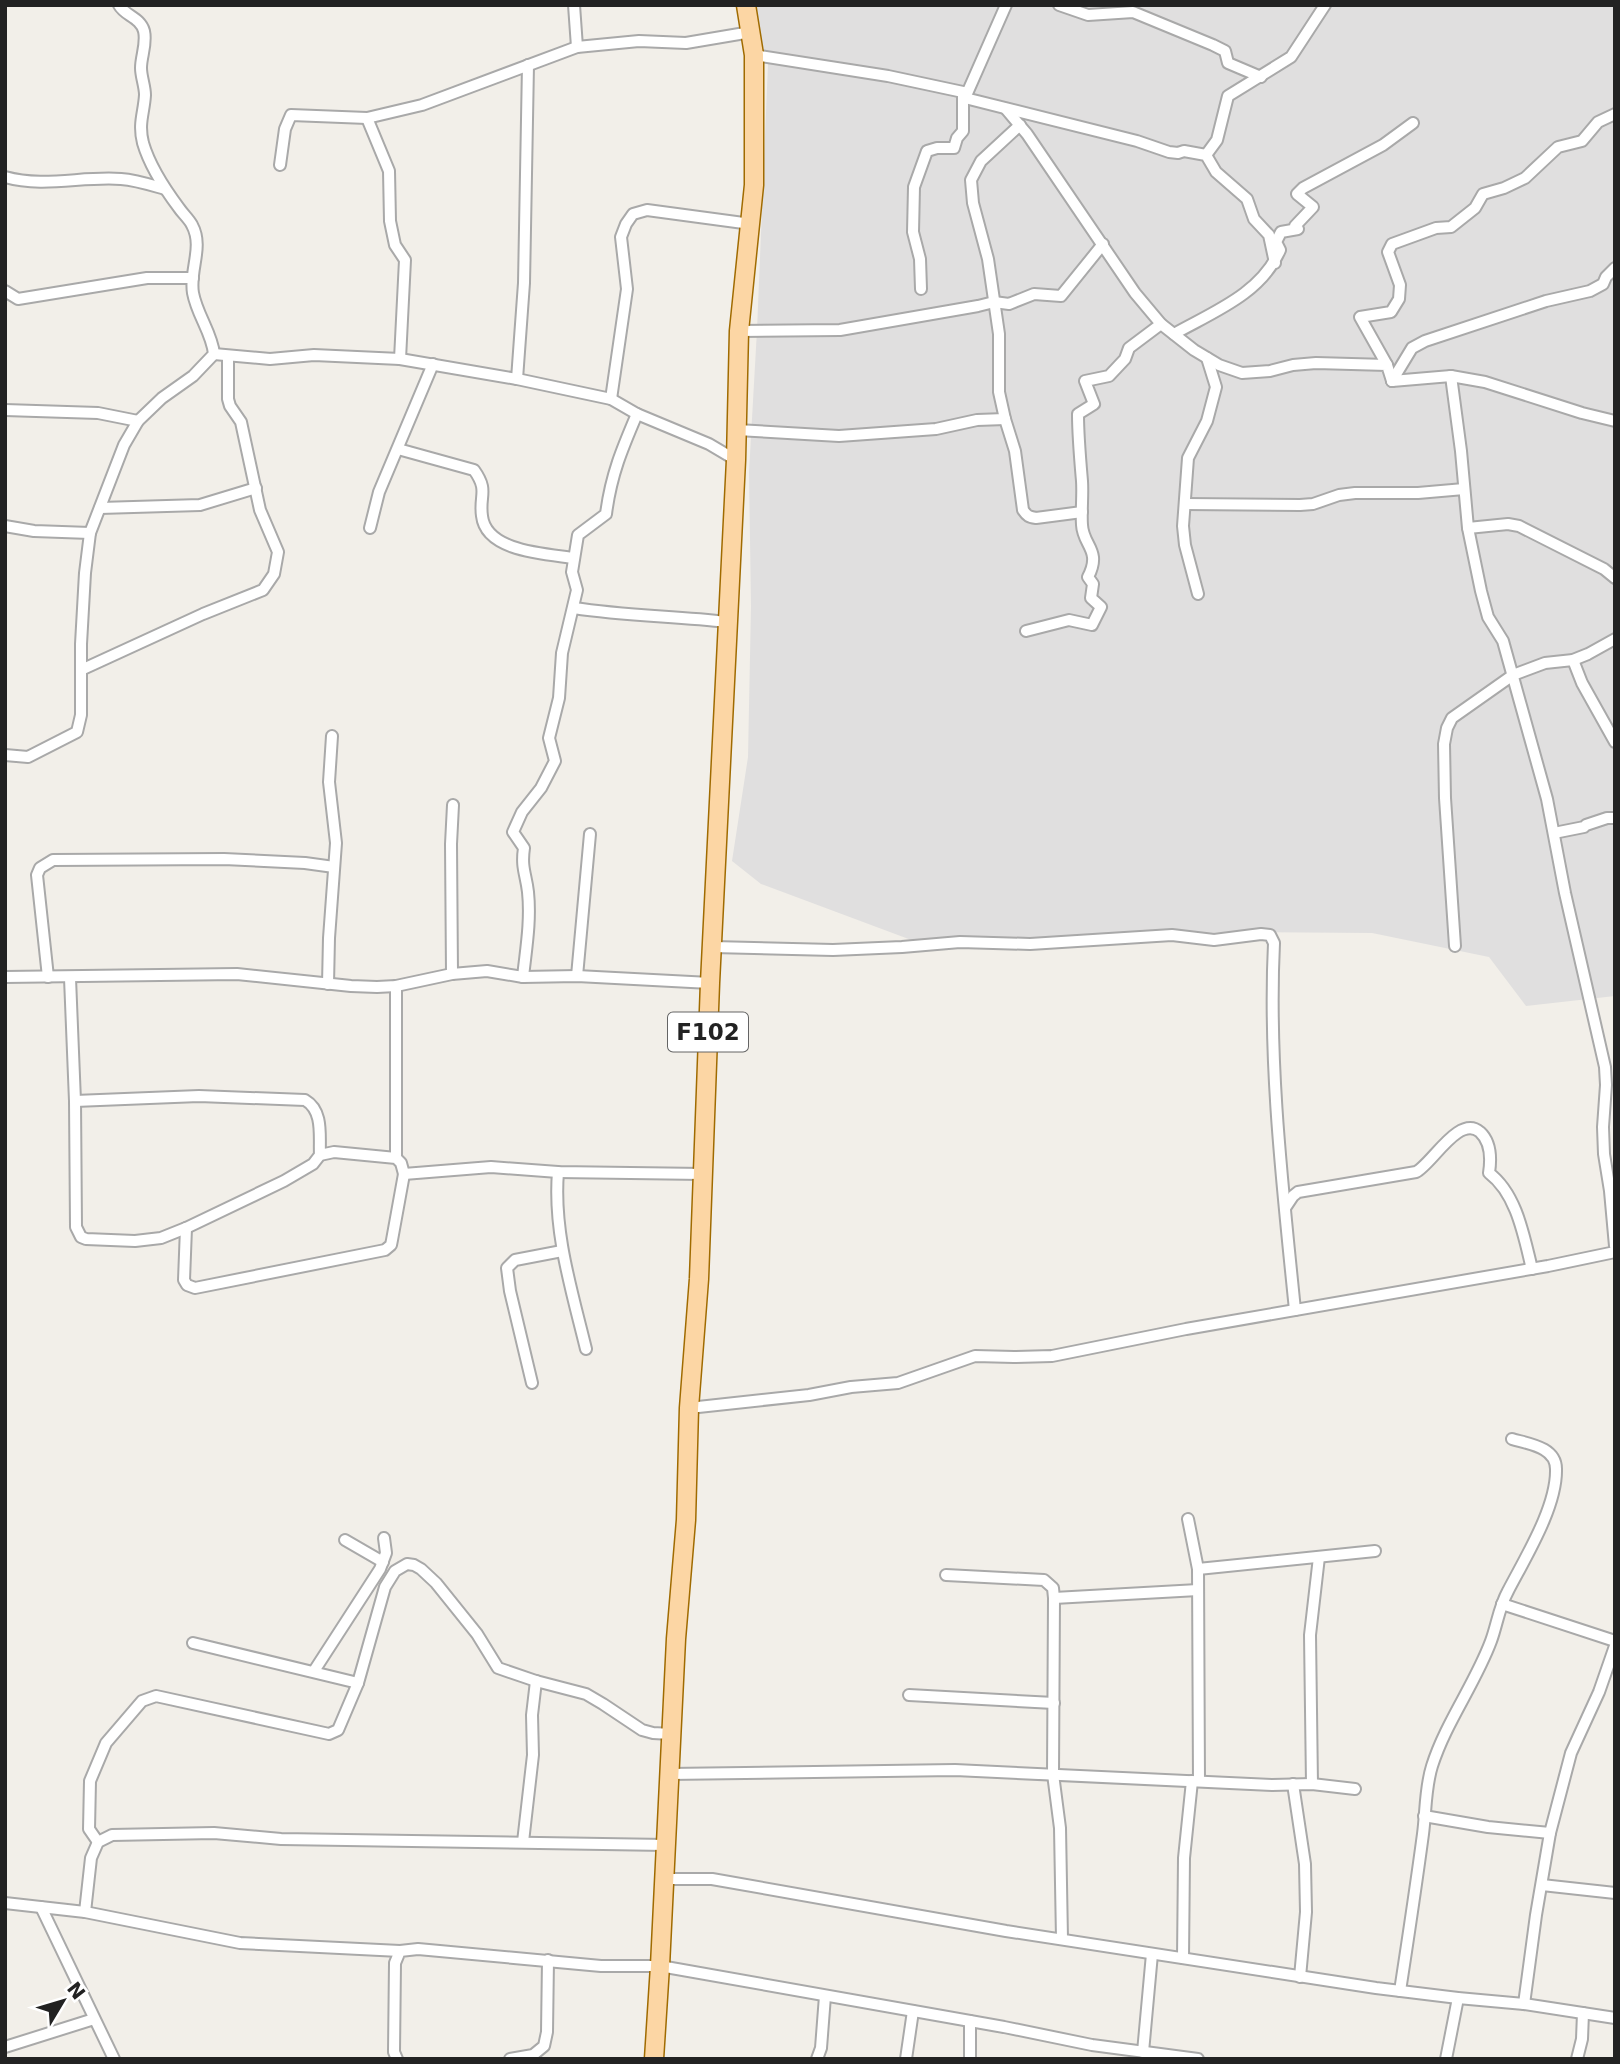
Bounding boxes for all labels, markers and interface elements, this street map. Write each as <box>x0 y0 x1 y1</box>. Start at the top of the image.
road number: F102 <box>668 1012 748 1051</box>
north arrow <box>28 1966 98 2036</box>
text: N <box>63 1977 90 2004</box>

